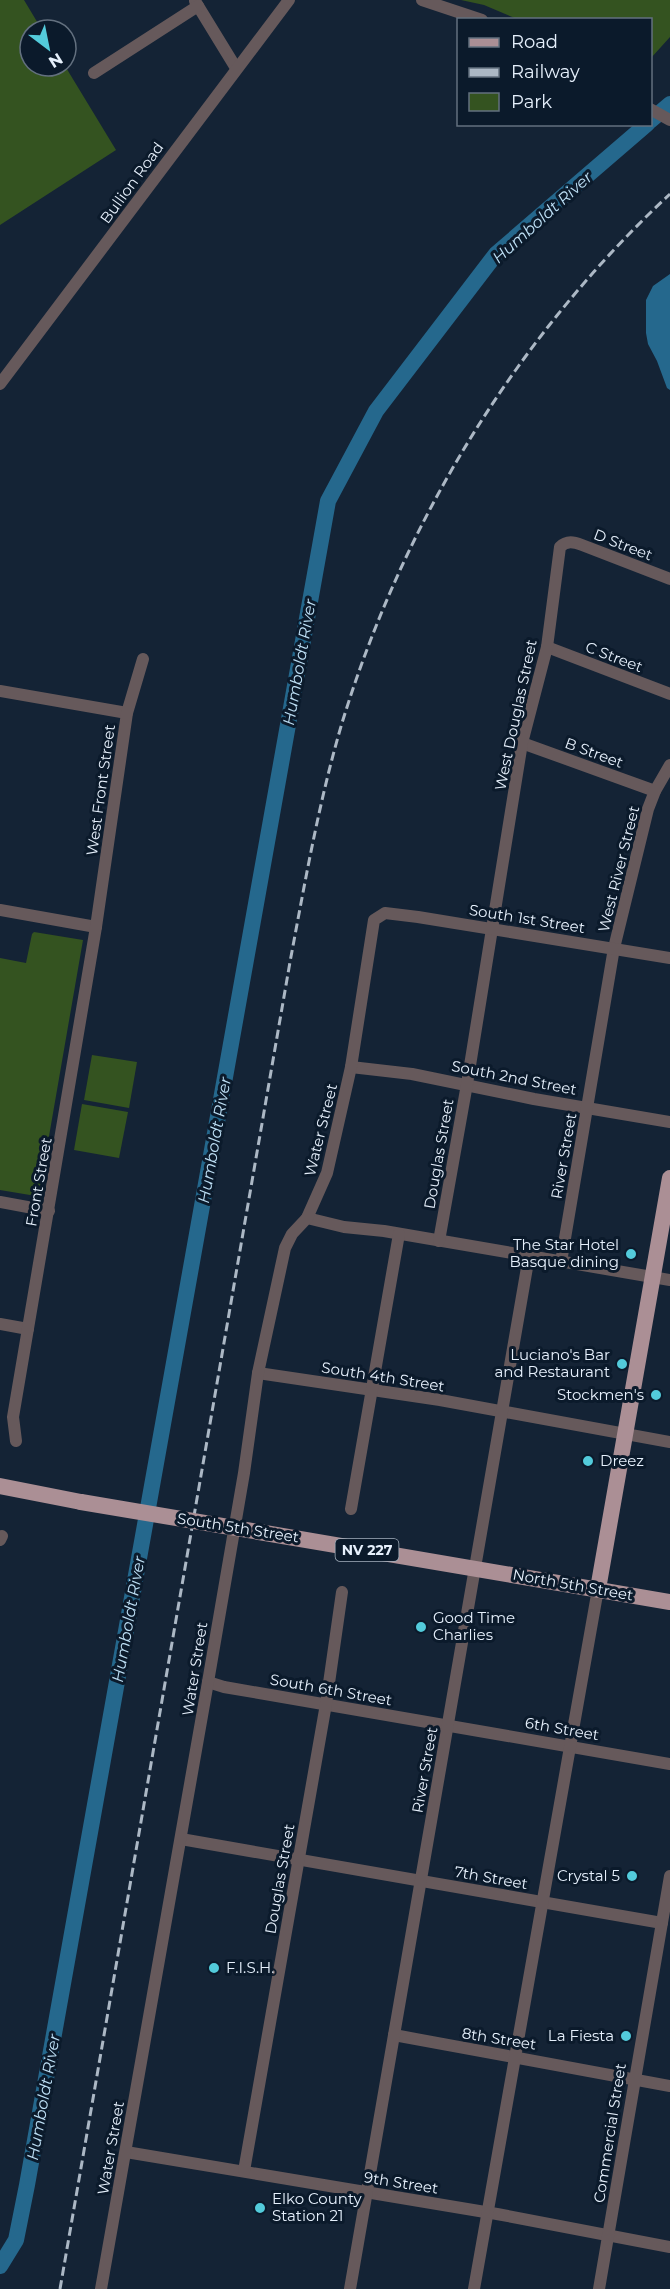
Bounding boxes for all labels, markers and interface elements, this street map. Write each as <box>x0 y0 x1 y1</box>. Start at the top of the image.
north arrow <box>18 18 78 78</box>
legend <box>457 18 652 126</box>
text: Road <box>511 31 558 53</box>
text: N <box>45 49 66 72</box>
text: Railway <box>511 61 580 83</box>
text: Park <box>511 91 552 113</box>
street label: Bullion Road <box>96 138 168 227</box>
water label: Humboldt River <box>488 167 597 267</box>
street label: D Street <box>591 525 655 564</box>
water label: Humboldt River <box>279 597 320 727</box>
street label: C Street <box>583 637 646 676</box>
street label: West Douglas Street <box>490 638 541 792</box>
street label: West Front Street <box>82 723 119 857</box>
street label: B Street <box>562 733 626 772</box>
street label: West River Street <box>594 804 643 934</box>
street label: South 1st Street <box>468 900 586 937</box>
street label: South 2nd Street <box>450 1056 578 1099</box>
water label: Humboldt River <box>194 1075 235 1205</box>
street label: Water Street <box>300 1082 341 1178</box>
street label: Douglas Street <box>419 1097 458 1211</box>
street label: River Street <box>547 1111 580 1200</box>
street label: Front Street <box>21 1136 56 1228</box>
place label: The Star Hotel Basque dining <box>509 1235 619 1271</box>
marker: The Star Hotel Basque dining <box>624 1247 638 1261</box>
place label: Luciano's Bar and Restaurant <box>494 1345 610 1381</box>
street label: South 4th Street <box>320 1357 446 1396</box>
marker: Luciano's Bar and Restaurant <box>615 1357 629 1371</box>
place label: Stockmen's <box>557 1385 644 1404</box>
marker: Stockmen's <box>649 1388 663 1402</box>
place label: Dreez <box>600 1451 644 1470</box>
marker: Dreez <box>581 1454 595 1468</box>
street label: South 5th Street <box>176 1509 300 1547</box>
road number: NV 227 <box>336 1539 398 1561</box>
water label: Humboldt River <box>108 1554 149 1684</box>
street label: North 5th Street <box>511 1565 635 1604</box>
place label: Good Time Charlies <box>433 1608 515 1644</box>
marker: Good Time Charlies <box>414 1620 428 1634</box>
street label: Water Street <box>178 1621 211 1717</box>
street label: South 6th Street <box>269 1669 394 1710</box>
street label: 6th Street <box>524 1713 600 1744</box>
street label: River Street <box>408 1725 441 1814</box>
street label: Douglas Street <box>260 1822 299 1936</box>
street label: 7th Street <box>453 1862 529 1893</box>
place label: Crystal 5 <box>557 1866 620 1885</box>
marker: Crystal 5 <box>625 1869 639 1883</box>
place label: F.I.S.H. <box>226 1958 274 1977</box>
marker: F.I.S.H. <box>207 1961 221 1975</box>
street label: 8th Street <box>461 2023 538 2054</box>
place label: La Fiesta <box>548 2026 614 2045</box>
marker: La Fiesta <box>619 2029 633 2043</box>
water label: Humboldt River <box>23 2032 64 2162</box>
street label: Commercial Street <box>589 2062 630 2204</box>
street label: Water Street <box>93 2100 128 2196</box>
street label: 9th Street <box>363 2167 440 2198</box>
place label: Elko County Station 21 <box>272 2189 363 2225</box>
marker: Elko County Station 21 <box>253 2201 267 2215</box>

